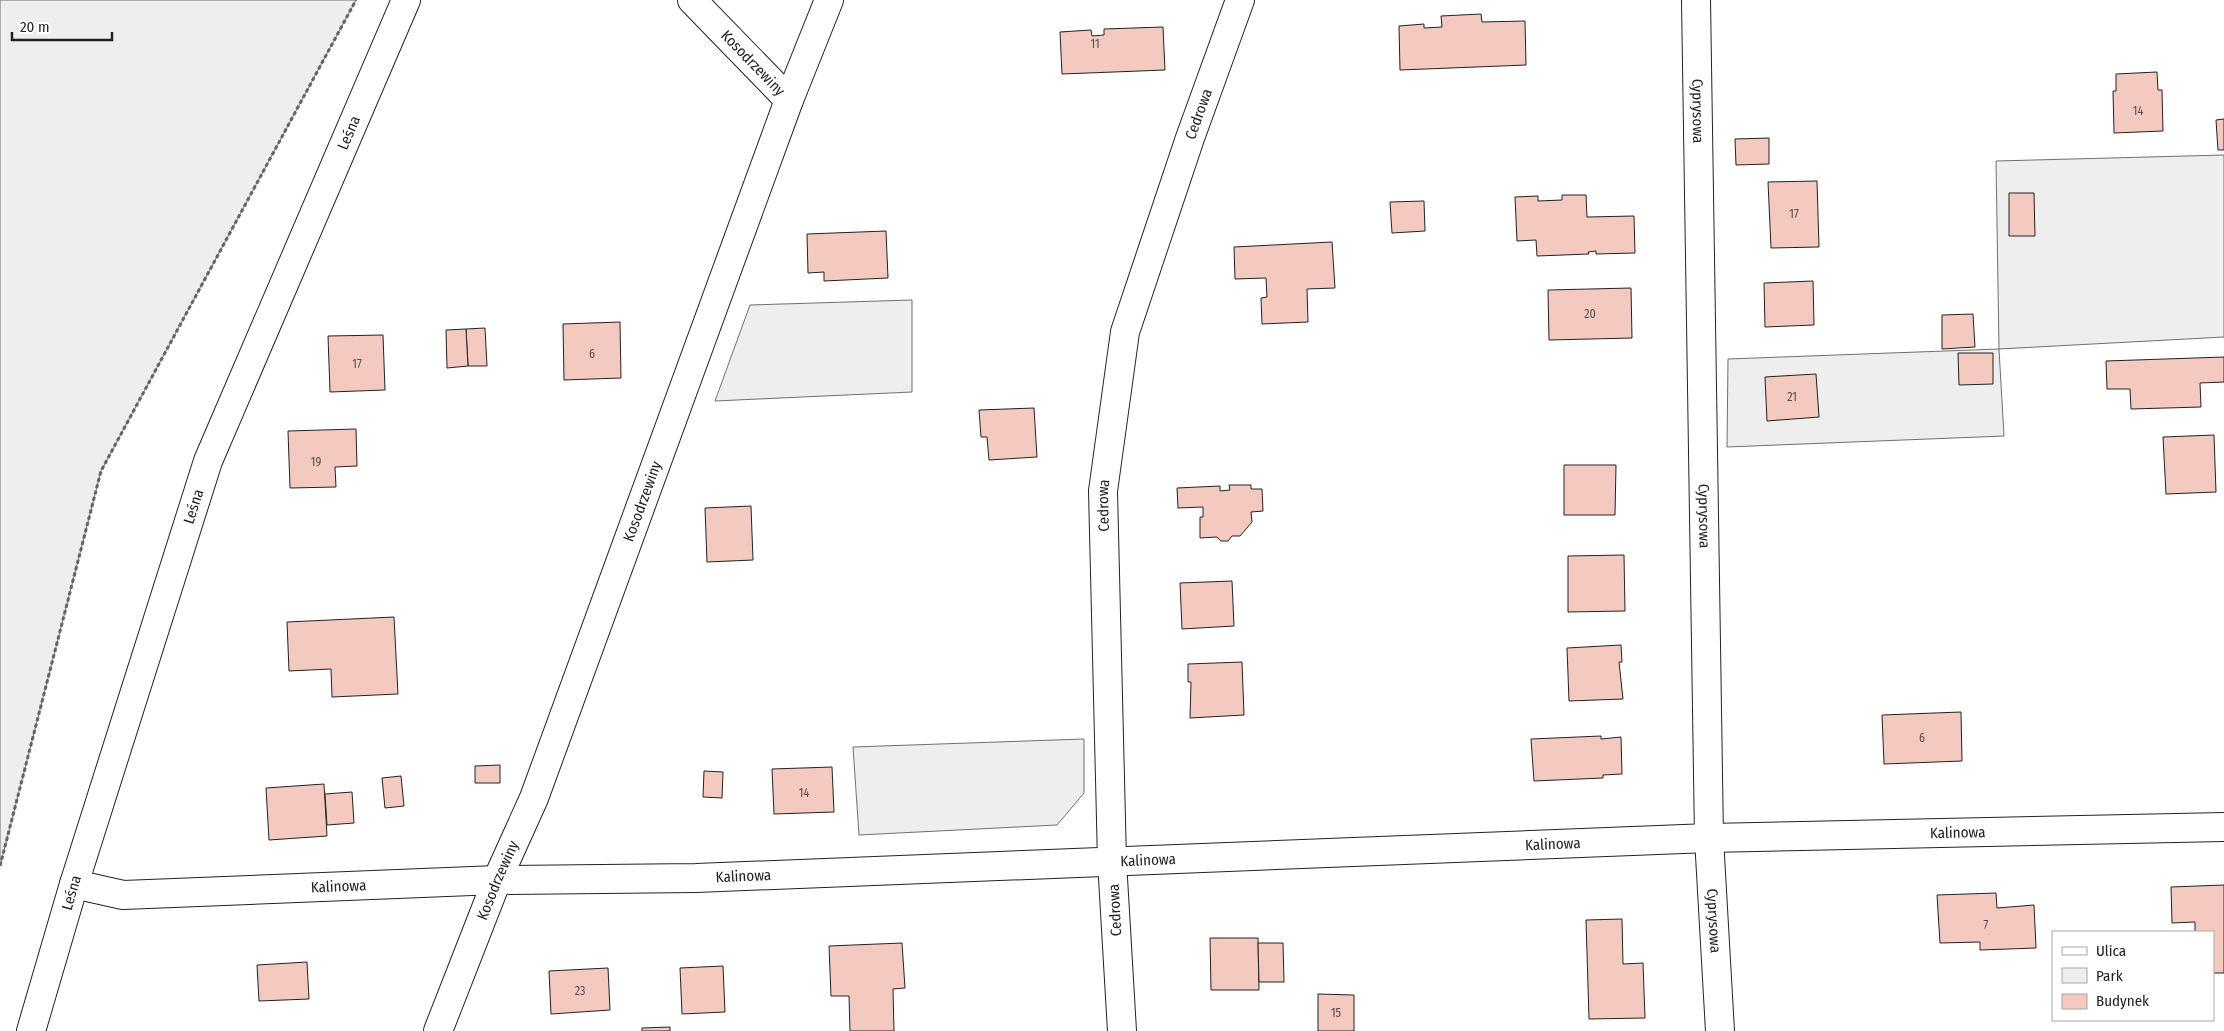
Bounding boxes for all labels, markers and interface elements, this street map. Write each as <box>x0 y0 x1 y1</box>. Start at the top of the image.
scale bar <box>12 10 112 42</box>
text: 20 m <box>20 18 50 36</box>
street label: Kosodrzewiny <box>717 26 789 100</box>
house number: 11 <box>1090 37 1100 51</box>
street label: Cyprysowa <box>1688 78 1707 143</box>
street label: Cedrowa <box>1181 86 1216 142</box>
house number: 14 <box>2133 104 2143 118</box>
street label: Leśna <box>334 113 364 153</box>
house number: 17 <box>1789 207 1799 221</box>
house number: 20 <box>1584 307 1596 321</box>
house number: 6 <box>589 347 595 361</box>
house number: 17 <box>352 357 362 371</box>
house number: 21 <box>1787 390 1797 404</box>
house number: 19 <box>311 455 321 469</box>
street label: Kosodrzewiny <box>619 458 665 544</box>
street label: Cedrowa <box>1094 478 1114 532</box>
street label: Cyprysowa <box>1695 483 1714 548</box>
street label: Leśna <box>180 487 207 526</box>
house number: 6 <box>1919 731 1925 745</box>
house number: 14 <box>799 786 809 800</box>
street label: Kalinowa <box>1930 823 1986 842</box>
street label: Kalinowa <box>1525 834 1581 854</box>
street label: Kosodrzewiny <box>473 838 523 923</box>
street label: Kalinowa <box>1120 850 1176 870</box>
street label: Kalinowa <box>715 866 772 886</box>
street label: Leśna <box>58 873 85 912</box>
street label: Kalinowa <box>310 876 367 896</box>
street label: Cedrowa <box>1105 883 1125 937</box>
street label: Cyprysowa <box>1703 888 1725 954</box>
house number: 7 <box>1984 918 1989 932</box>
legend <box>2052 931 2214 1021</box>
text: Ulica <box>2096 942 2126 960</box>
text: Park <box>2096 967 2123 985</box>
house number: 23 <box>575 984 585 998</box>
text: Budynek <box>2096 992 2149 1010</box>
house number: 15 <box>1331 1006 1342 1020</box>

